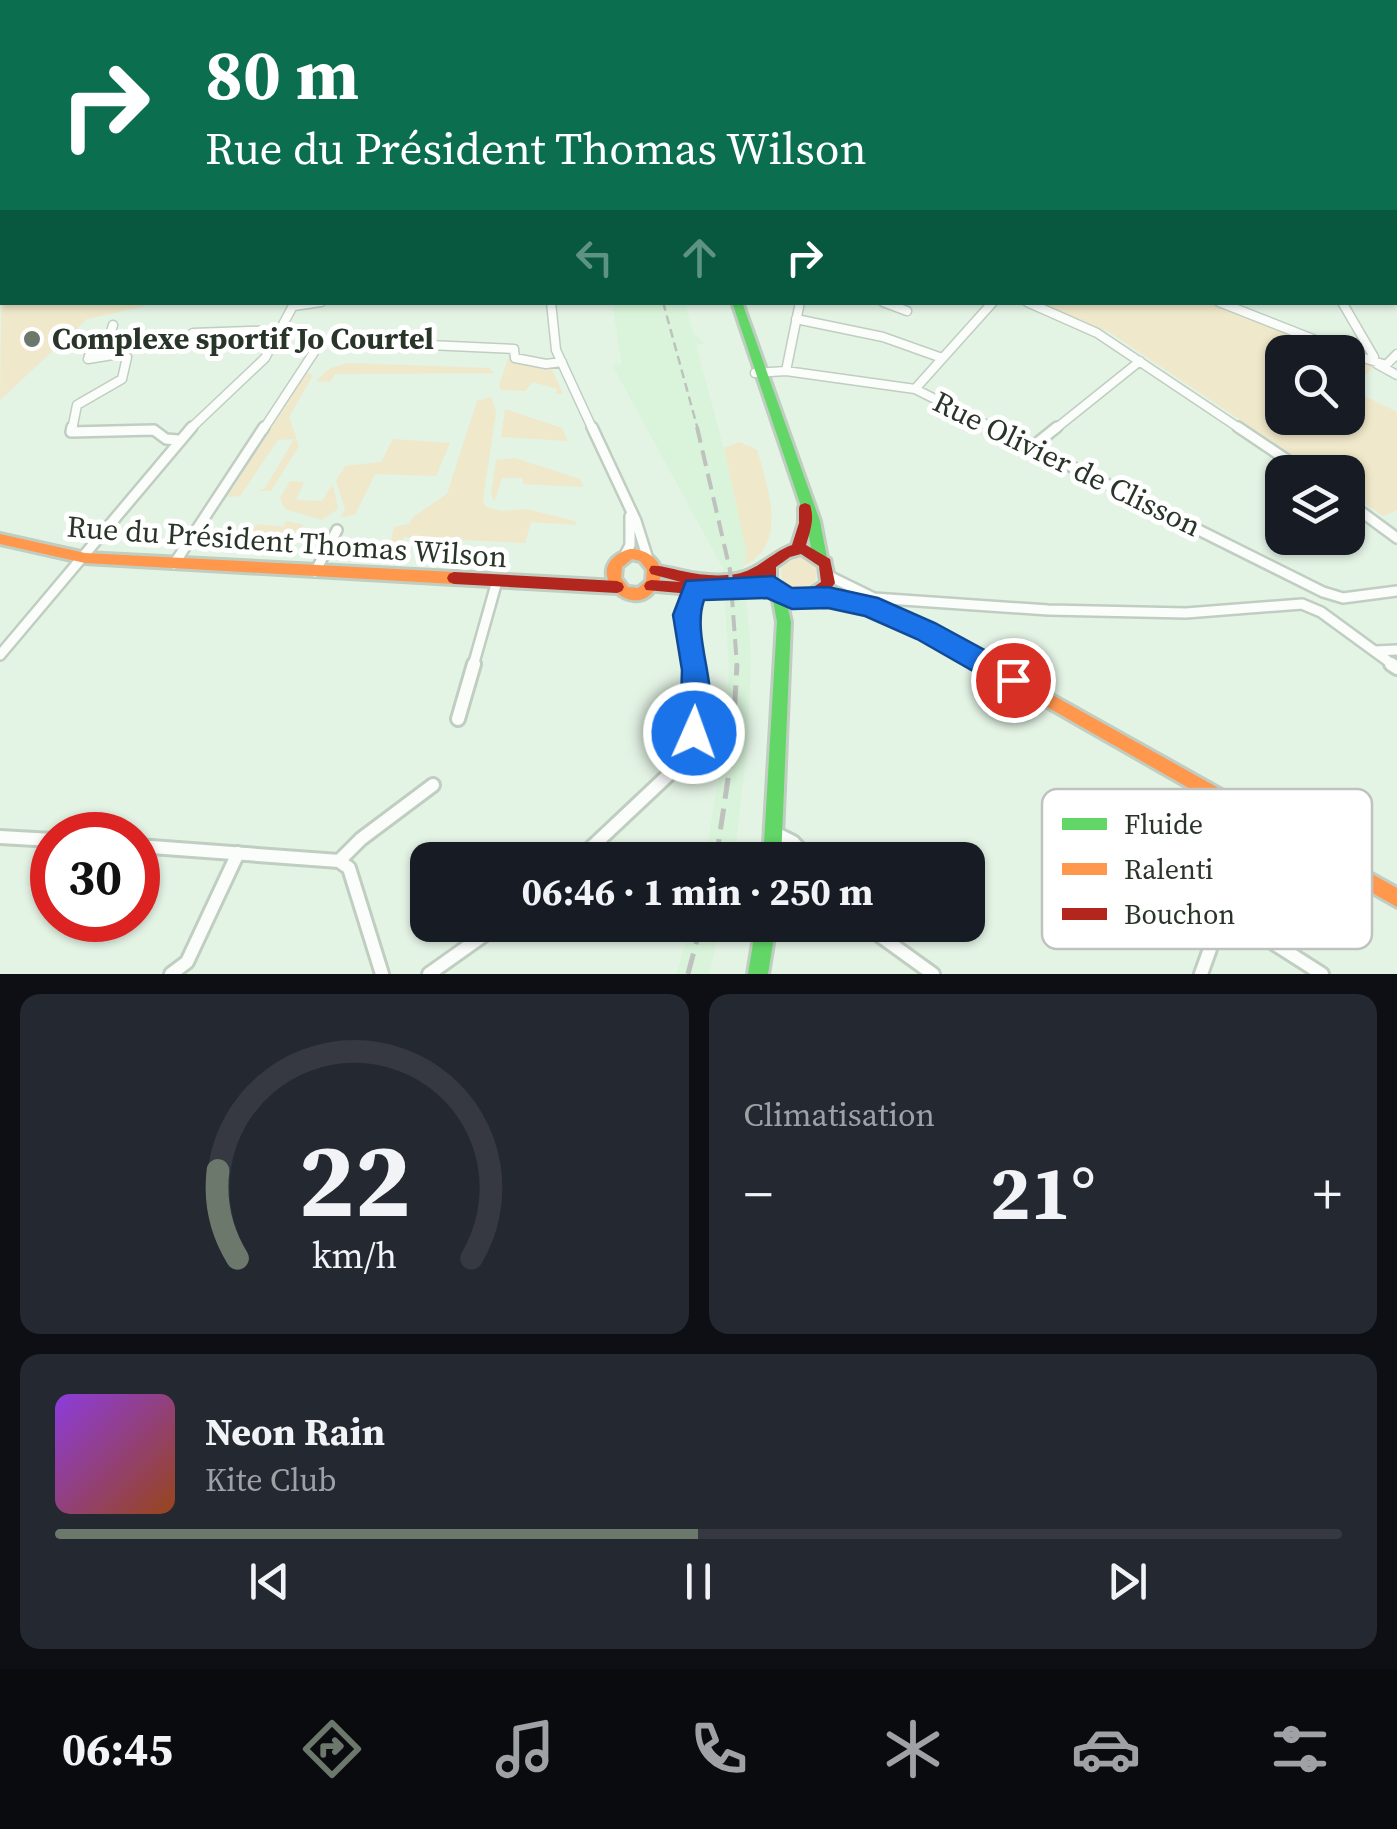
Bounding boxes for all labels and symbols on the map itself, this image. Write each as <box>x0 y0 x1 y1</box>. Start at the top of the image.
place label: Complexe sportif Jo Courtel <box>52 318 434 359</box>
marker: Complexe sportif Jo Courtel <box>21 328 43 350</box>
street label: Rue Olivier de Clisson <box>926 381 1208 546</box>
street label: Rue du Président Thomas Wilson <box>66 506 509 577</box>
pin <box>971 638 1056 723</box>
position arrow <box>642 681 746 785</box>
legend <box>1042 789 1372 949</box>
text: Fluide <box>1124 805 1203 843</box>
speed limit sign: 30 <box>30 812 160 942</box>
text: Ralenti <box>1124 850 1213 888</box>
text: Bouchon <box>1124 895 1235 933</box>

